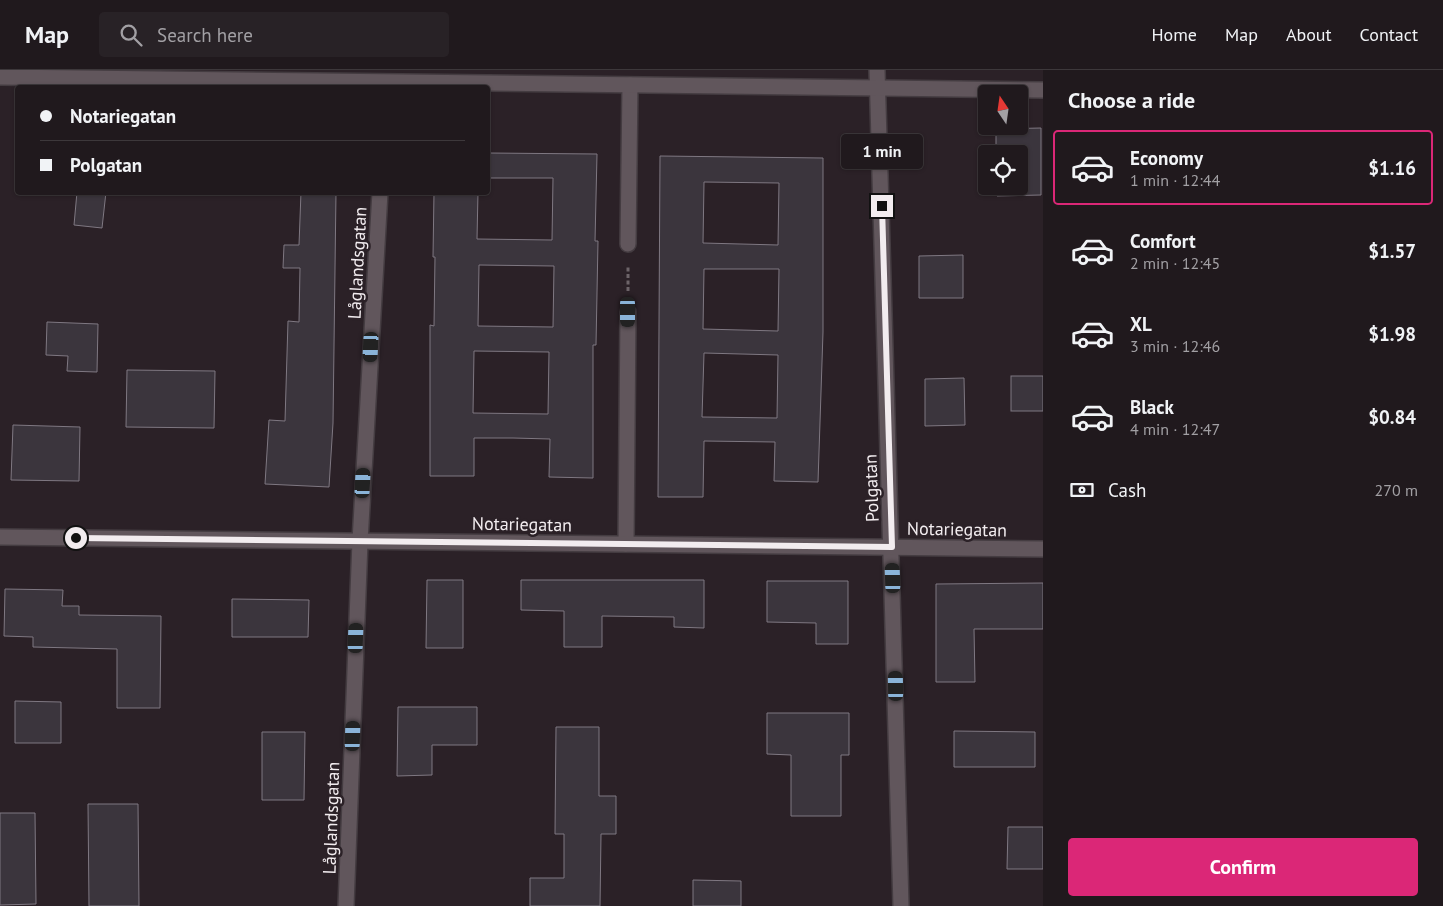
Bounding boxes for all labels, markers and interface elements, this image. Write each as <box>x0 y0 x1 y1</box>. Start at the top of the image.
search box <box>99 12 449 57</box>
text: Map <box>25 19 69 50</box>
icon: search <box>117 21 145 49</box>
text: Search here <box>157 23 253 47</box>
text: Home <box>1151 23 1197 46</box>
text: Map <box>1225 23 1258 46</box>
text: About <box>1286 23 1332 46</box>
text: Contact <box>1360 23 1418 46</box>
north arrow <box>978 85 1028 135</box>
map controls <box>978 85 1028 195</box>
text: Choose a ride <box>1068 86 1195 114</box>
text: Notariegatan <box>70 104 176 128</box>
callout: 1 min <box>841 134 923 168</box>
text: 1 min <box>862 141 902 161</box>
button: locate <box>978 145 1028 195</box>
icon: car <box>1070 145 1115 190</box>
text: Economy <box>1130 146 1203 170</box>
text: Polgatan <box>70 153 142 177</box>
text: $1.16 <box>1368 156 1416 180</box>
text: 1 min · 12:44 <box>1130 170 1220 190</box>
route end <box>871 195 893 217</box>
street label: Låglandsgatan <box>343 206 371 320</box>
icon: car <box>1070 228 1115 273</box>
text: Comfort <box>1130 229 1196 253</box>
text: $1.57 <box>1368 239 1416 263</box>
text: 2 min · 12:45 <box>1130 253 1220 273</box>
car <box>620 297 635 327</box>
icon: car <box>1070 311 1115 356</box>
text: XL <box>1130 312 1152 336</box>
text: $1.98 <box>1368 322 1416 346</box>
car <box>362 332 379 362</box>
text: 3 min · 12:46 <box>1130 336 1220 356</box>
icon: car <box>1070 394 1115 439</box>
text: Black <box>1130 395 1174 419</box>
text: $0.84 <box>1368 405 1416 429</box>
text: 4 min · 12:47 <box>1130 419 1220 439</box>
street label: Polgatan <box>858 454 884 522</box>
car <box>354 468 371 498</box>
icon: cash <box>1068 476 1096 504</box>
text: Cash <box>1108 478 1146 502</box>
text: 270 m <box>1375 480 1418 500</box>
street label: Notariegatan <box>472 512 572 536</box>
street label: Notariegatan <box>907 517 1007 541</box>
route start <box>65 527 87 549</box>
car <box>884 563 901 593</box>
car <box>347 623 364 653</box>
car <box>888 671 903 701</box>
car <box>344 721 361 751</box>
street label: Låglandsgatan <box>318 761 344 875</box>
button: Confirm <box>1068 838 1418 896</box>

